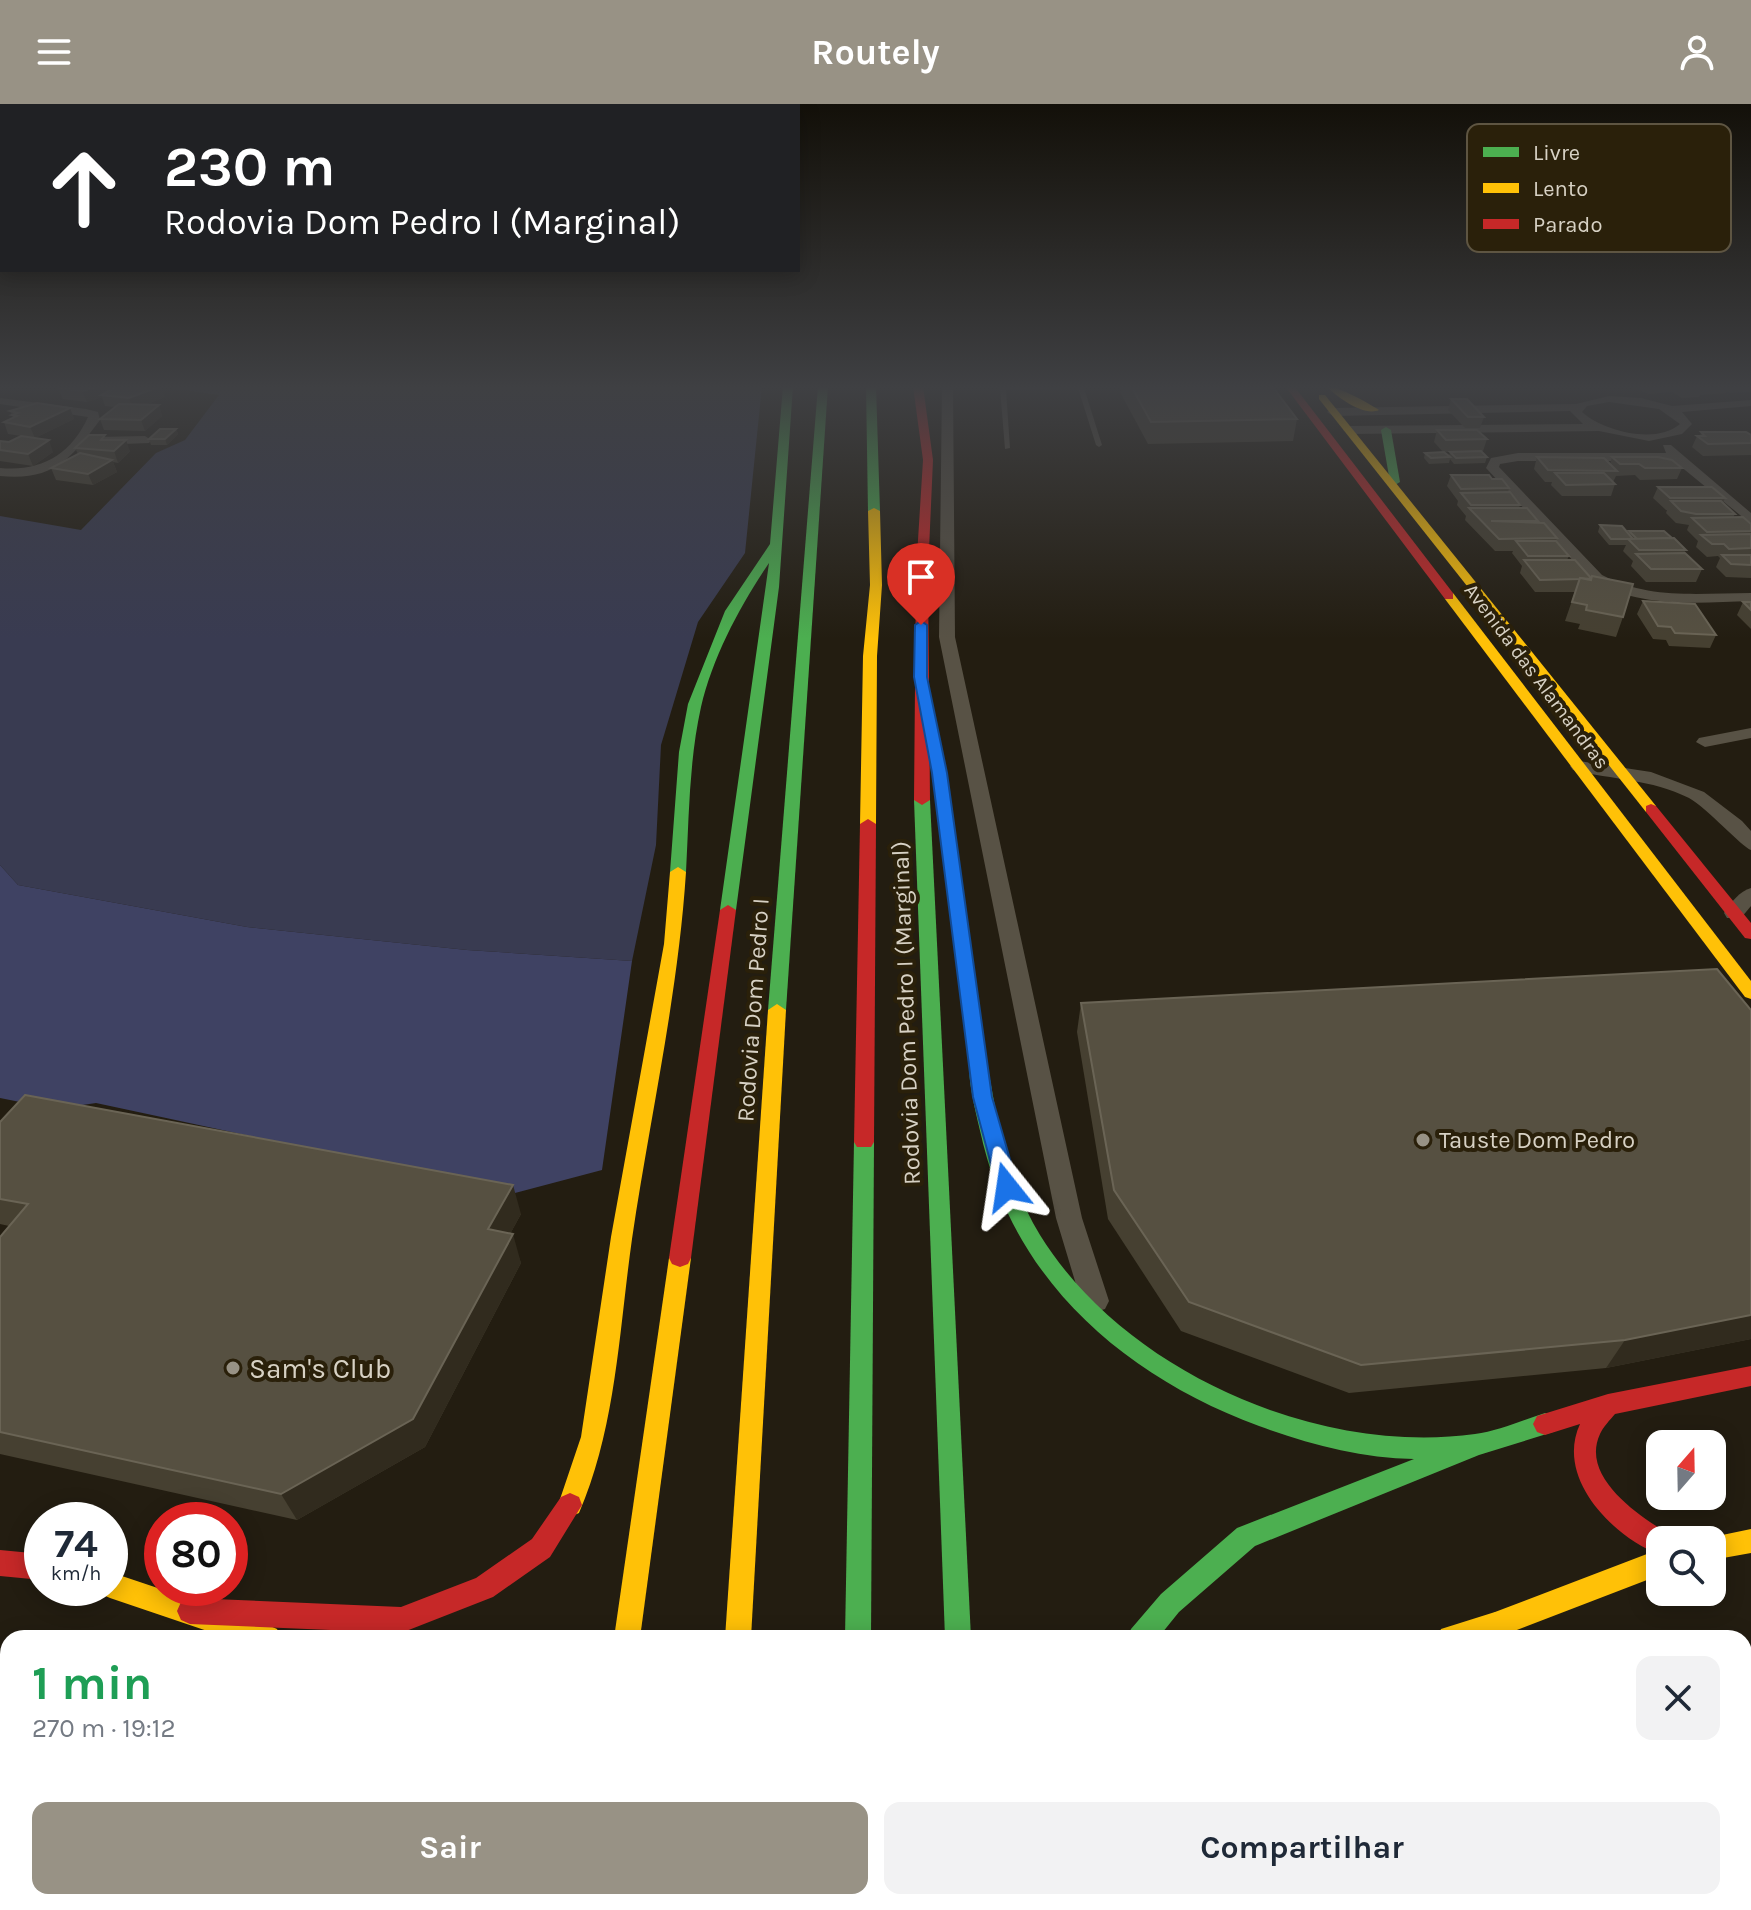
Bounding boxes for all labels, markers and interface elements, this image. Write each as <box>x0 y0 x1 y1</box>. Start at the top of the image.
icon: menu <box>32 30 76 74</box>
icon: person <box>1675 30 1719 74</box>
text: Routely <box>811 31 940 73</box>
legend <box>1467 124 1731 252</box>
text: 230 m <box>164 134 335 199</box>
icon: ahead <box>32 136 136 240</box>
text: Livre <box>1533 140 1580 166</box>
text: Lento <box>1533 176 1588 202</box>
text: Rodovia Dom Pedro I (Marginal) <box>164 201 680 243</box>
text: Parado <box>1533 212 1602 238</box>
pin <box>887 543 955 625</box>
icon: arrive <box>899 555 943 599</box>
street label: Avenida das Alamandras <box>1460 579 1614 773</box>
street label: Rodovia Dom Pedro I (Marginal) <box>886 841 926 1185</box>
street label: Rodovia Dom Pedro I <box>731 897 775 1123</box>
place label: Tauste Dom Pedro <box>1439 1126 1635 1154</box>
marker: Tauste Dom Pedro <box>1414 1131 1432 1149</box>
position arrow <box>965 1145 1049 1229</box>
place label: Sam's Club <box>249 1352 391 1385</box>
marker: Sam's Club <box>224 1359 242 1377</box>
north arrow <box>1646 1430 1726 1510</box>
map controls <box>1646 1430 1726 1606</box>
speed limit sign: 80 <box>144 1502 248 1606</box>
text: 74 <box>54 1520 98 1567</box>
button: search <box>1646 1526 1726 1606</box>
text: km/h <box>51 1562 101 1585</box>
text: 1 min <box>32 1655 152 1711</box>
button: close <box>1636 1656 1720 1740</box>
text: 270 m · 19:12 <box>32 1713 176 1744</box>
button: Sair <box>32 1802 868 1894</box>
button: Compartilhar <box>884 1802 1720 1894</box>

